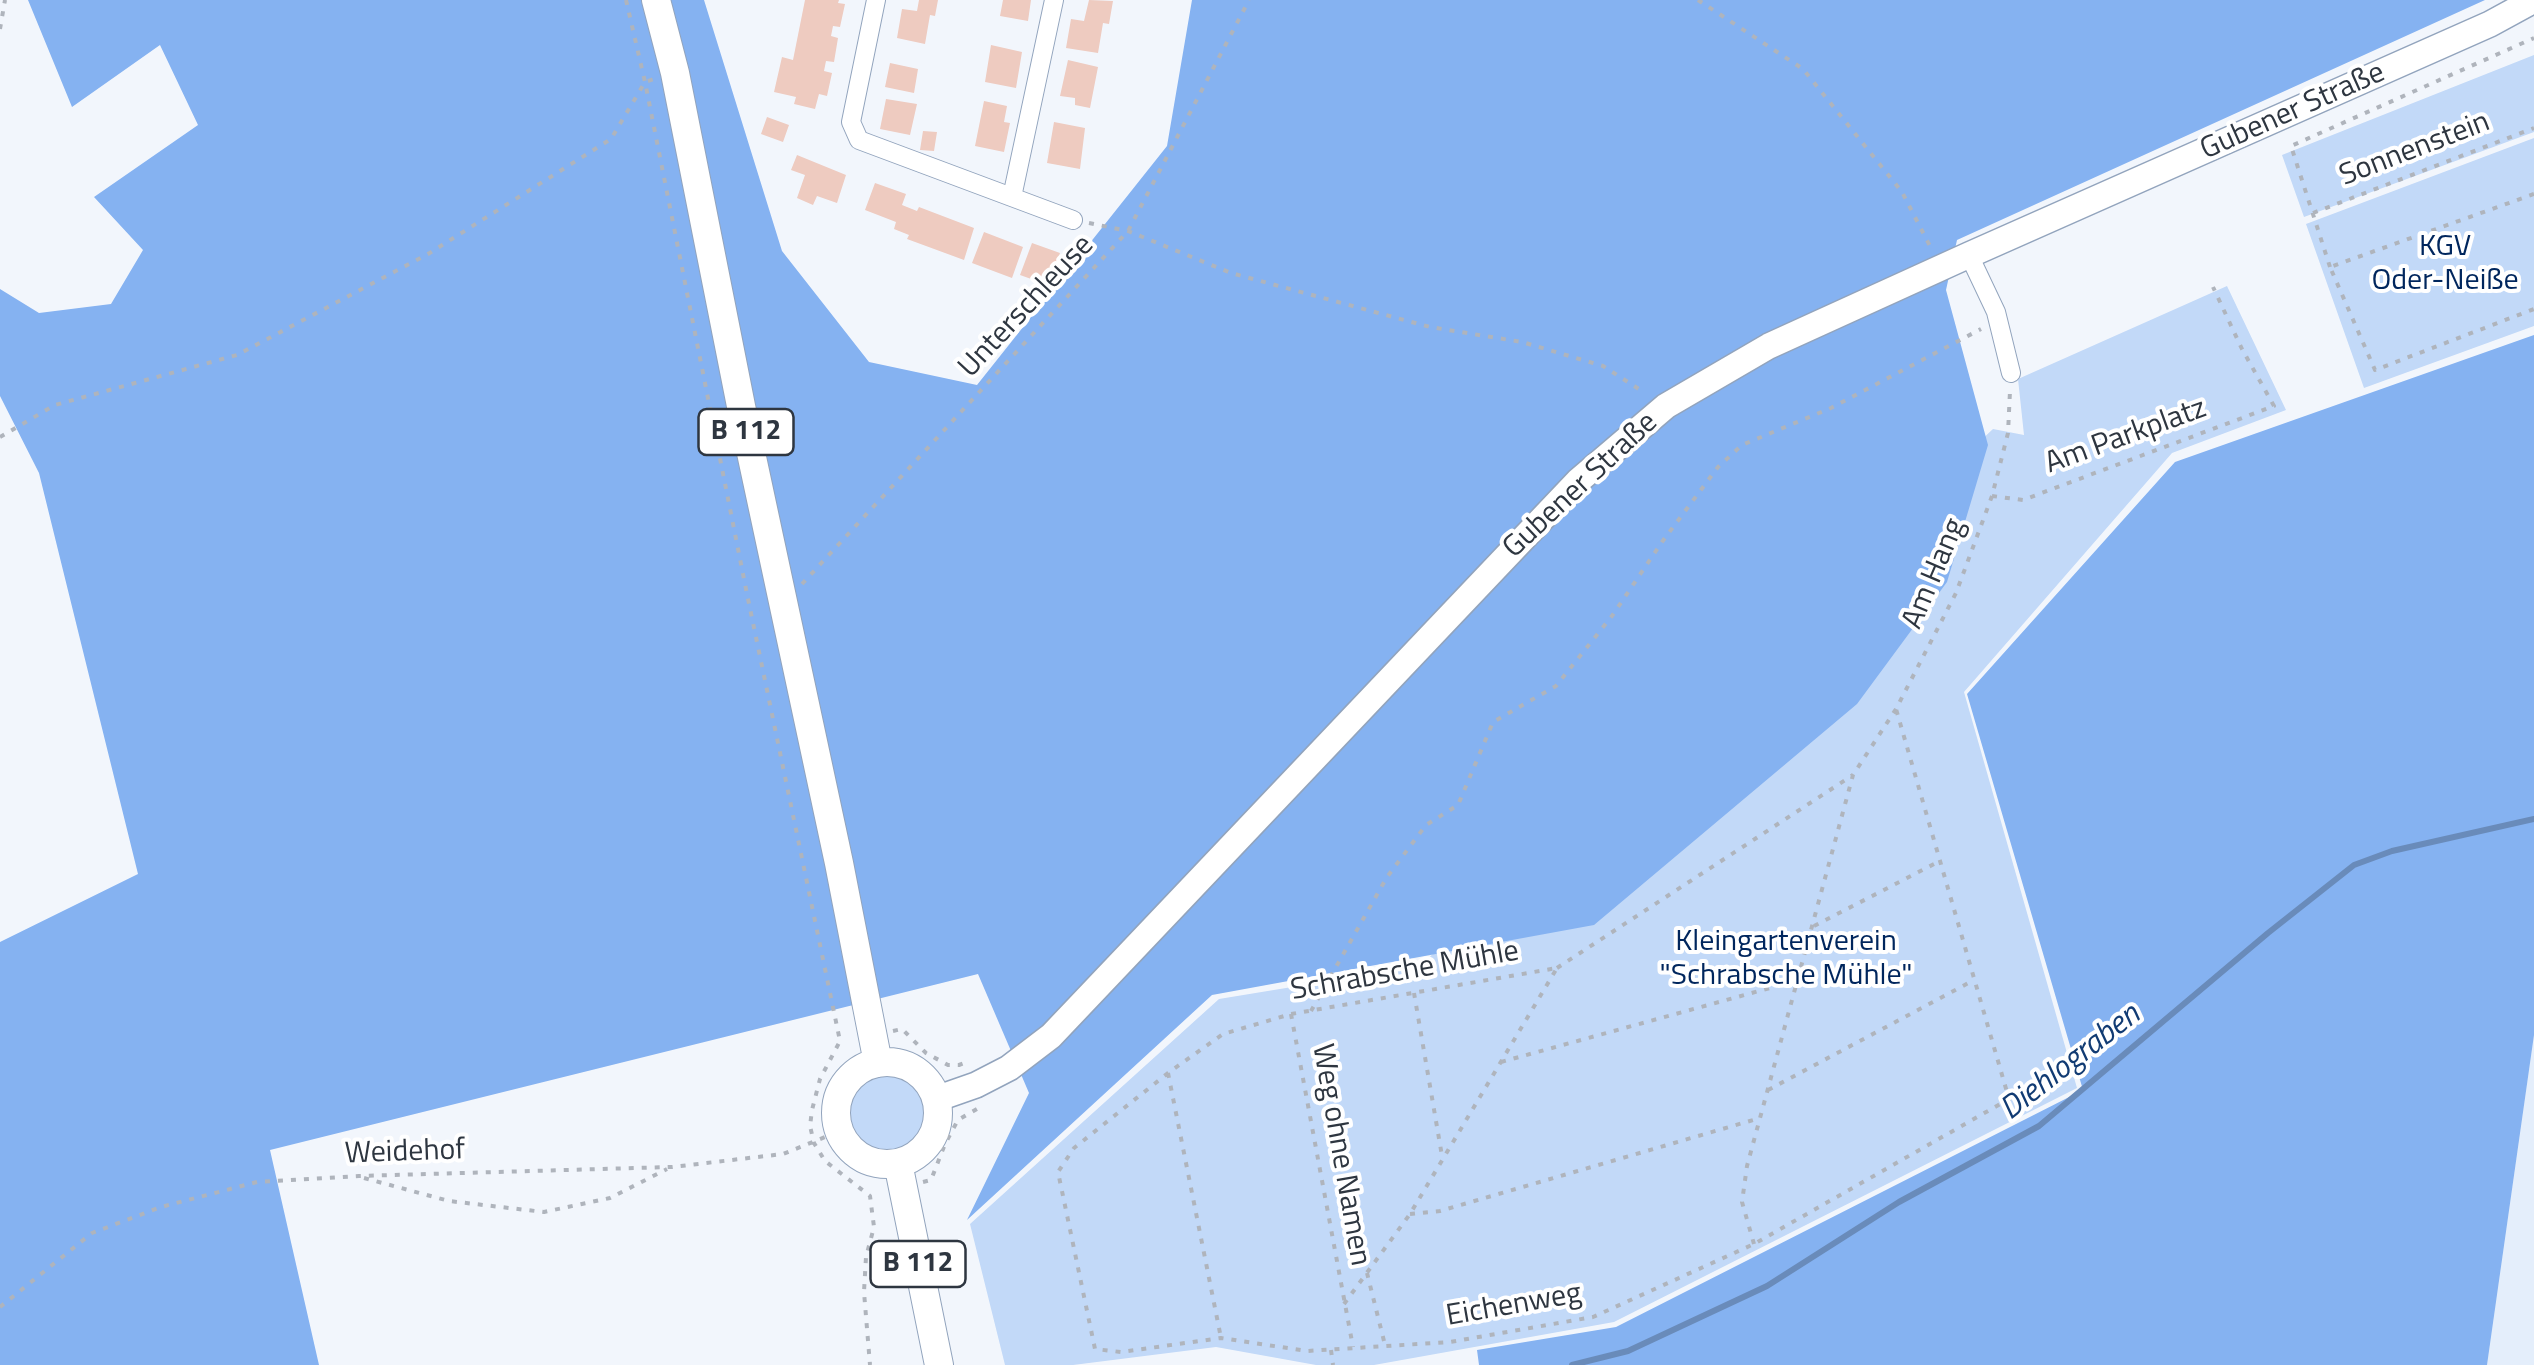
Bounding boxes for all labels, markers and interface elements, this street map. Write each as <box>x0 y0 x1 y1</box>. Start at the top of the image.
street label: Gubener Straße <box>2195 55 2391 169</box>
street label: Sonnenstein <box>2335 105 2495 195</box>
street label: Unterschleuse <box>952 228 1102 386</box>
park label: KGV Oder-Neiße <box>2371 230 2519 300</box>
street label: Am Parkplatz <box>2040 391 2212 483</box>
street label: Gubener Straße <box>1496 405 1666 567</box>
road number: B 112 <box>698 409 794 455</box>
street label: Am Hang <box>1896 513 1974 635</box>
park label: Kleingartenverein "Schrabsche Mühle" <box>1660 925 1912 996</box>
street label: Schrabsche Mühle <box>1288 934 1522 1010</box>
water label: Diehlograben <box>1993 997 2149 1129</box>
street label: Weg ohne Namen <box>1303 1041 1377 1269</box>
street label: Weidehof <box>344 1133 466 1173</box>
road number: B 112 <box>870 1241 966 1287</box>
street label: Eichenweg <box>1444 1276 1584 1336</box>

